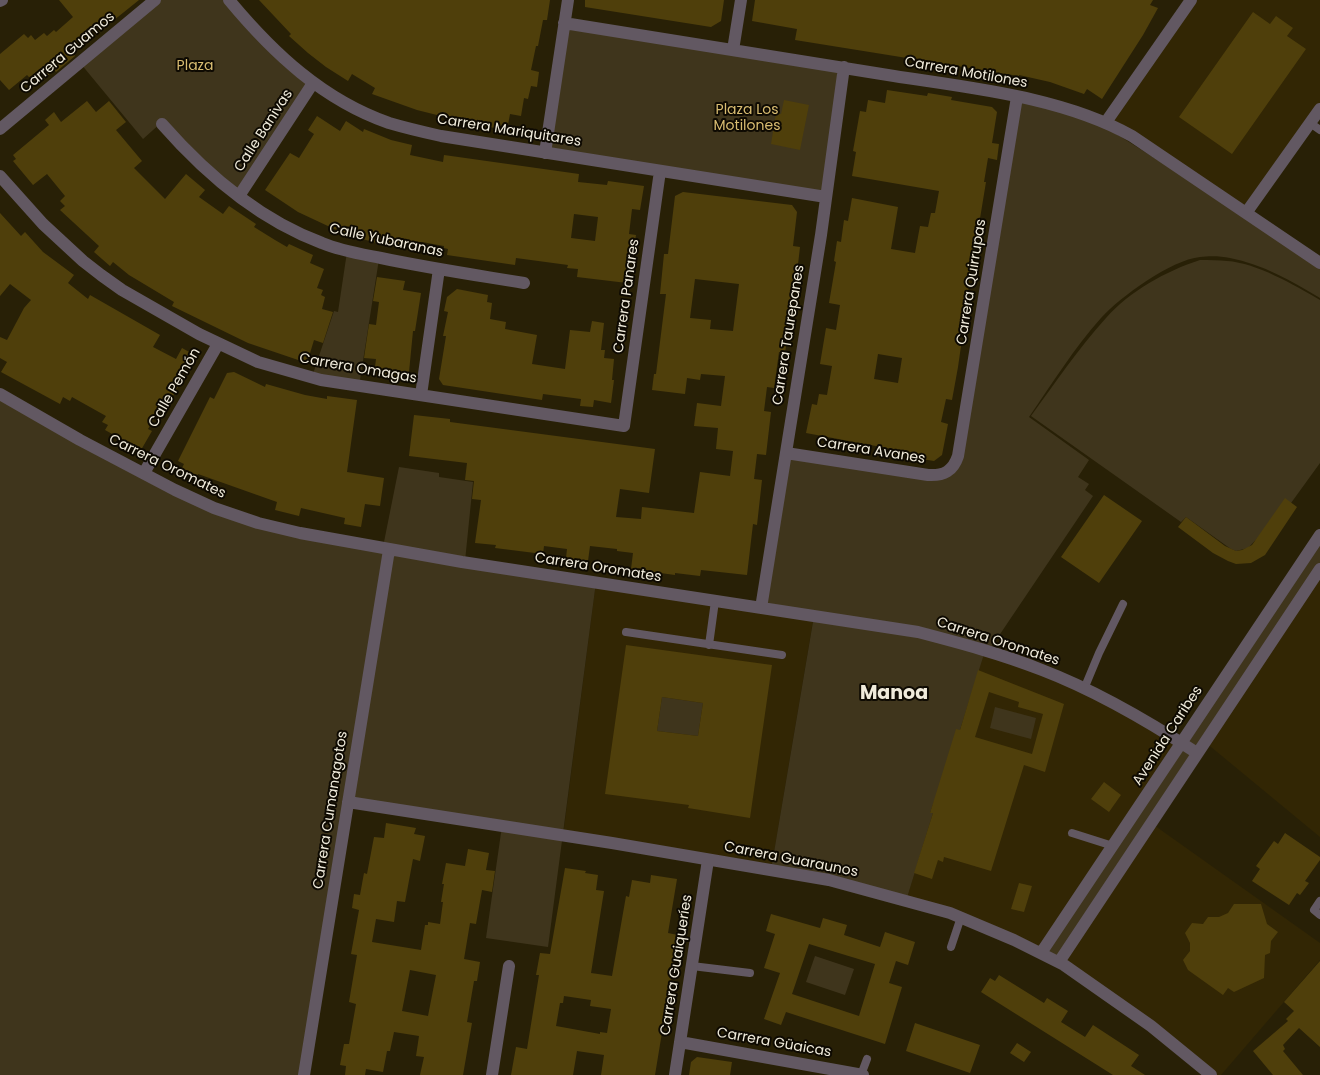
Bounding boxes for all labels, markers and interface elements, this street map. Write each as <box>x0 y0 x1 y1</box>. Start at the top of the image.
street label: Carrera Guamos <box>17 9 119 97</box>
street label: Carrera Motilones <box>903 54 1029 92</box>
park label: Plaza <box>177 58 213 74</box>
street label: Calle Banivas <box>231 87 297 175</box>
park label: Plaza Los Motilones <box>714 102 780 134</box>
street label: Carrera Mariquitares <box>436 111 582 151</box>
street label: Carrera Quirrupas <box>954 218 990 346</box>
street label: Calle Yubaranas <box>327 221 445 261</box>
street label: Carrera Panares <box>611 238 643 354</box>
street label: Carrera Taurepanes <box>770 264 808 406</box>
street label: Calle Pemón <box>146 345 204 431</box>
street label: Carrera Omagas <box>298 350 418 388</box>
street label: Carrera Oromates <box>106 431 228 503</box>
street label: Carrera Avanes <box>816 434 926 468</box>
street label: Carrera Oromates <box>533 550 663 586</box>
street label: Carrera Oromates <box>935 614 1061 670</box>
district label: Manoa <box>860 683 928 705</box>
street label: Avenida Caribes <box>1130 683 1206 789</box>
street label: Carrera Cumanagotos <box>310 730 352 890</box>
street label: Carrera Guaraunos <box>723 839 859 881</box>
street label: Carrera Guaiqueríes <box>658 893 696 1037</box>
street label: Carrera Güaicas <box>715 1025 833 1061</box>

